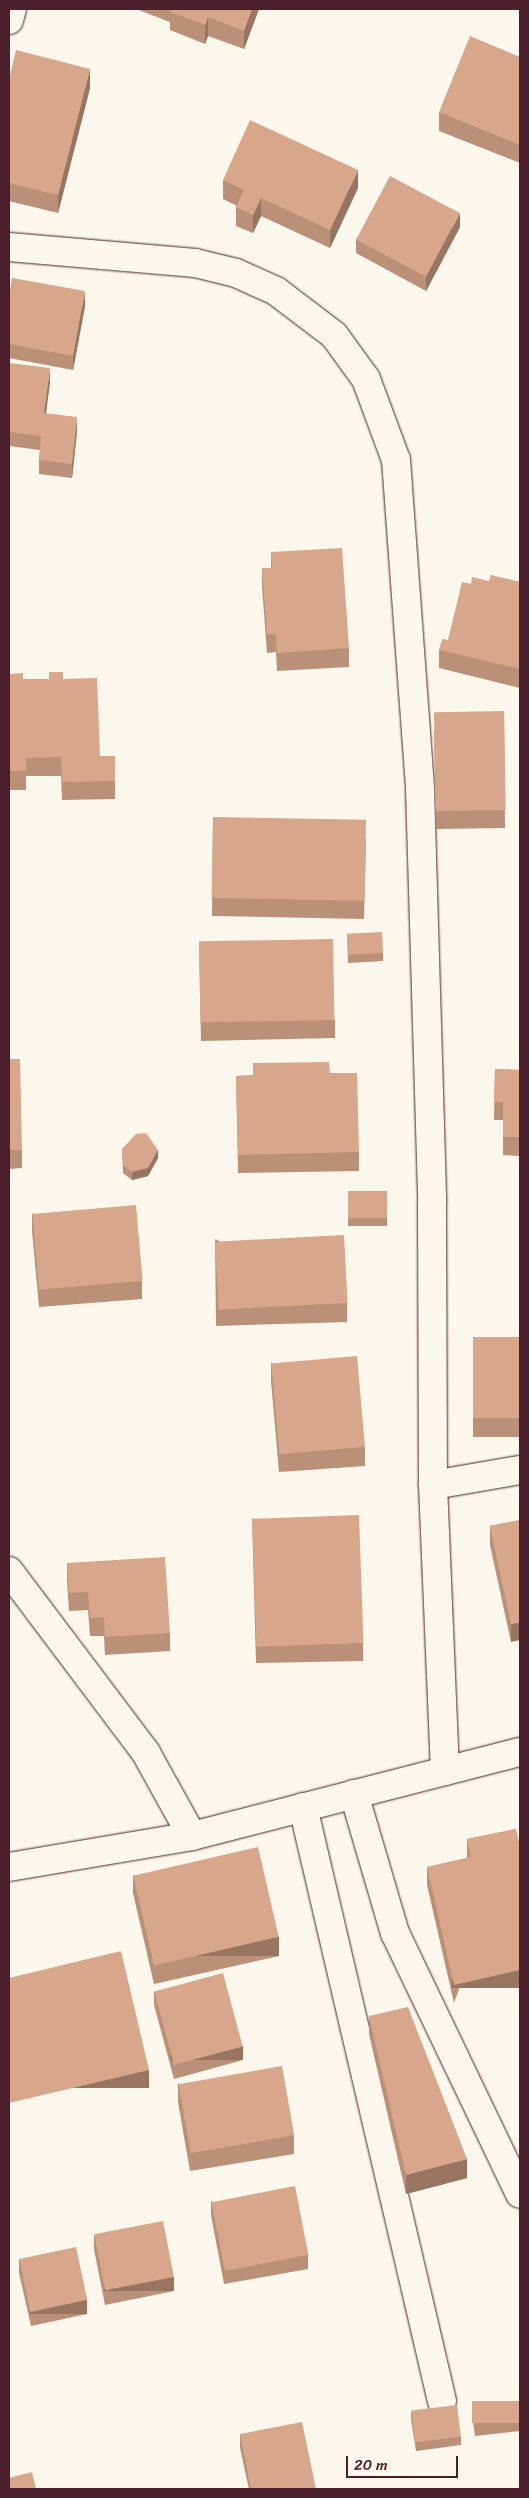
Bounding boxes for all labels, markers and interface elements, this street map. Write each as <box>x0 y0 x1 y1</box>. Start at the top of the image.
scale bar <box>349 2446 462 2478</box>
text: 20 m <box>354 2452 388 2478</box>

